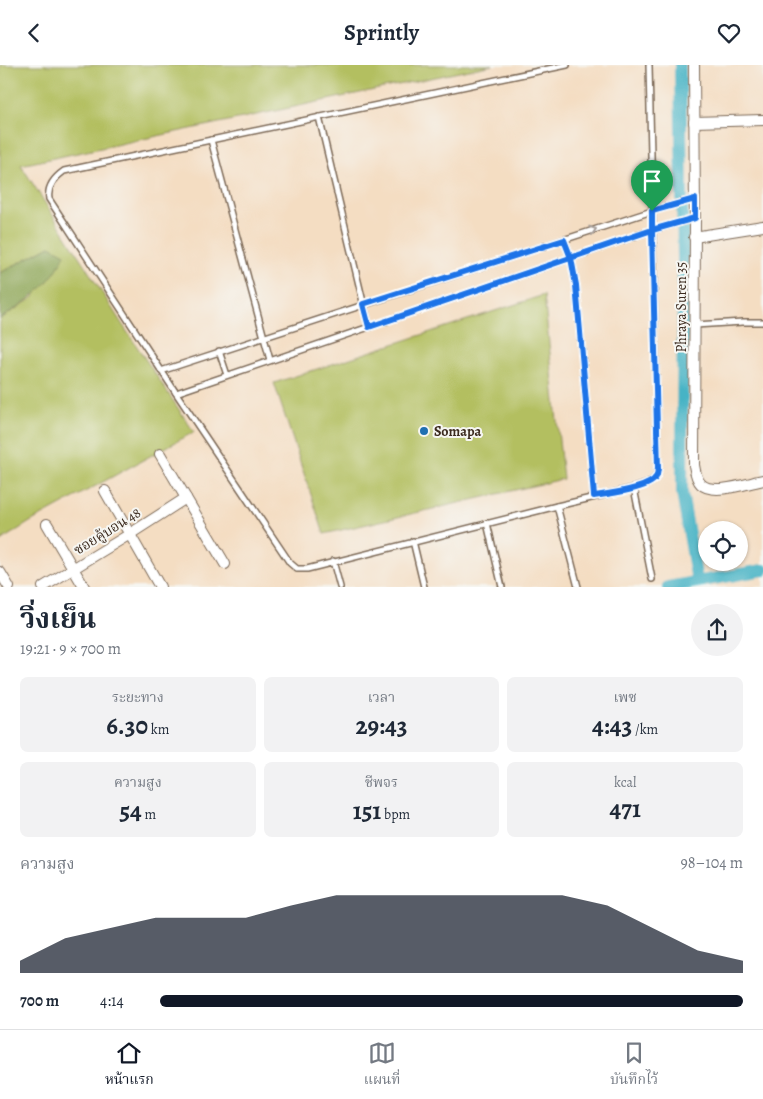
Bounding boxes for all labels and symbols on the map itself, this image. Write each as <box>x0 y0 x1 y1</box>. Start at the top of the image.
pin <box>631 160 673 211</box>
one-way arrow <box>588 226 597 236</box>
street label: Phraya Suren 35 <box>672 262 691 352</box>
place label: Somapa <box>434 422 482 441</box>
marker: Somapa <box>418 425 430 437</box>
street label: ซอยคู้บอน 48 <box>70 503 145 560</box>

